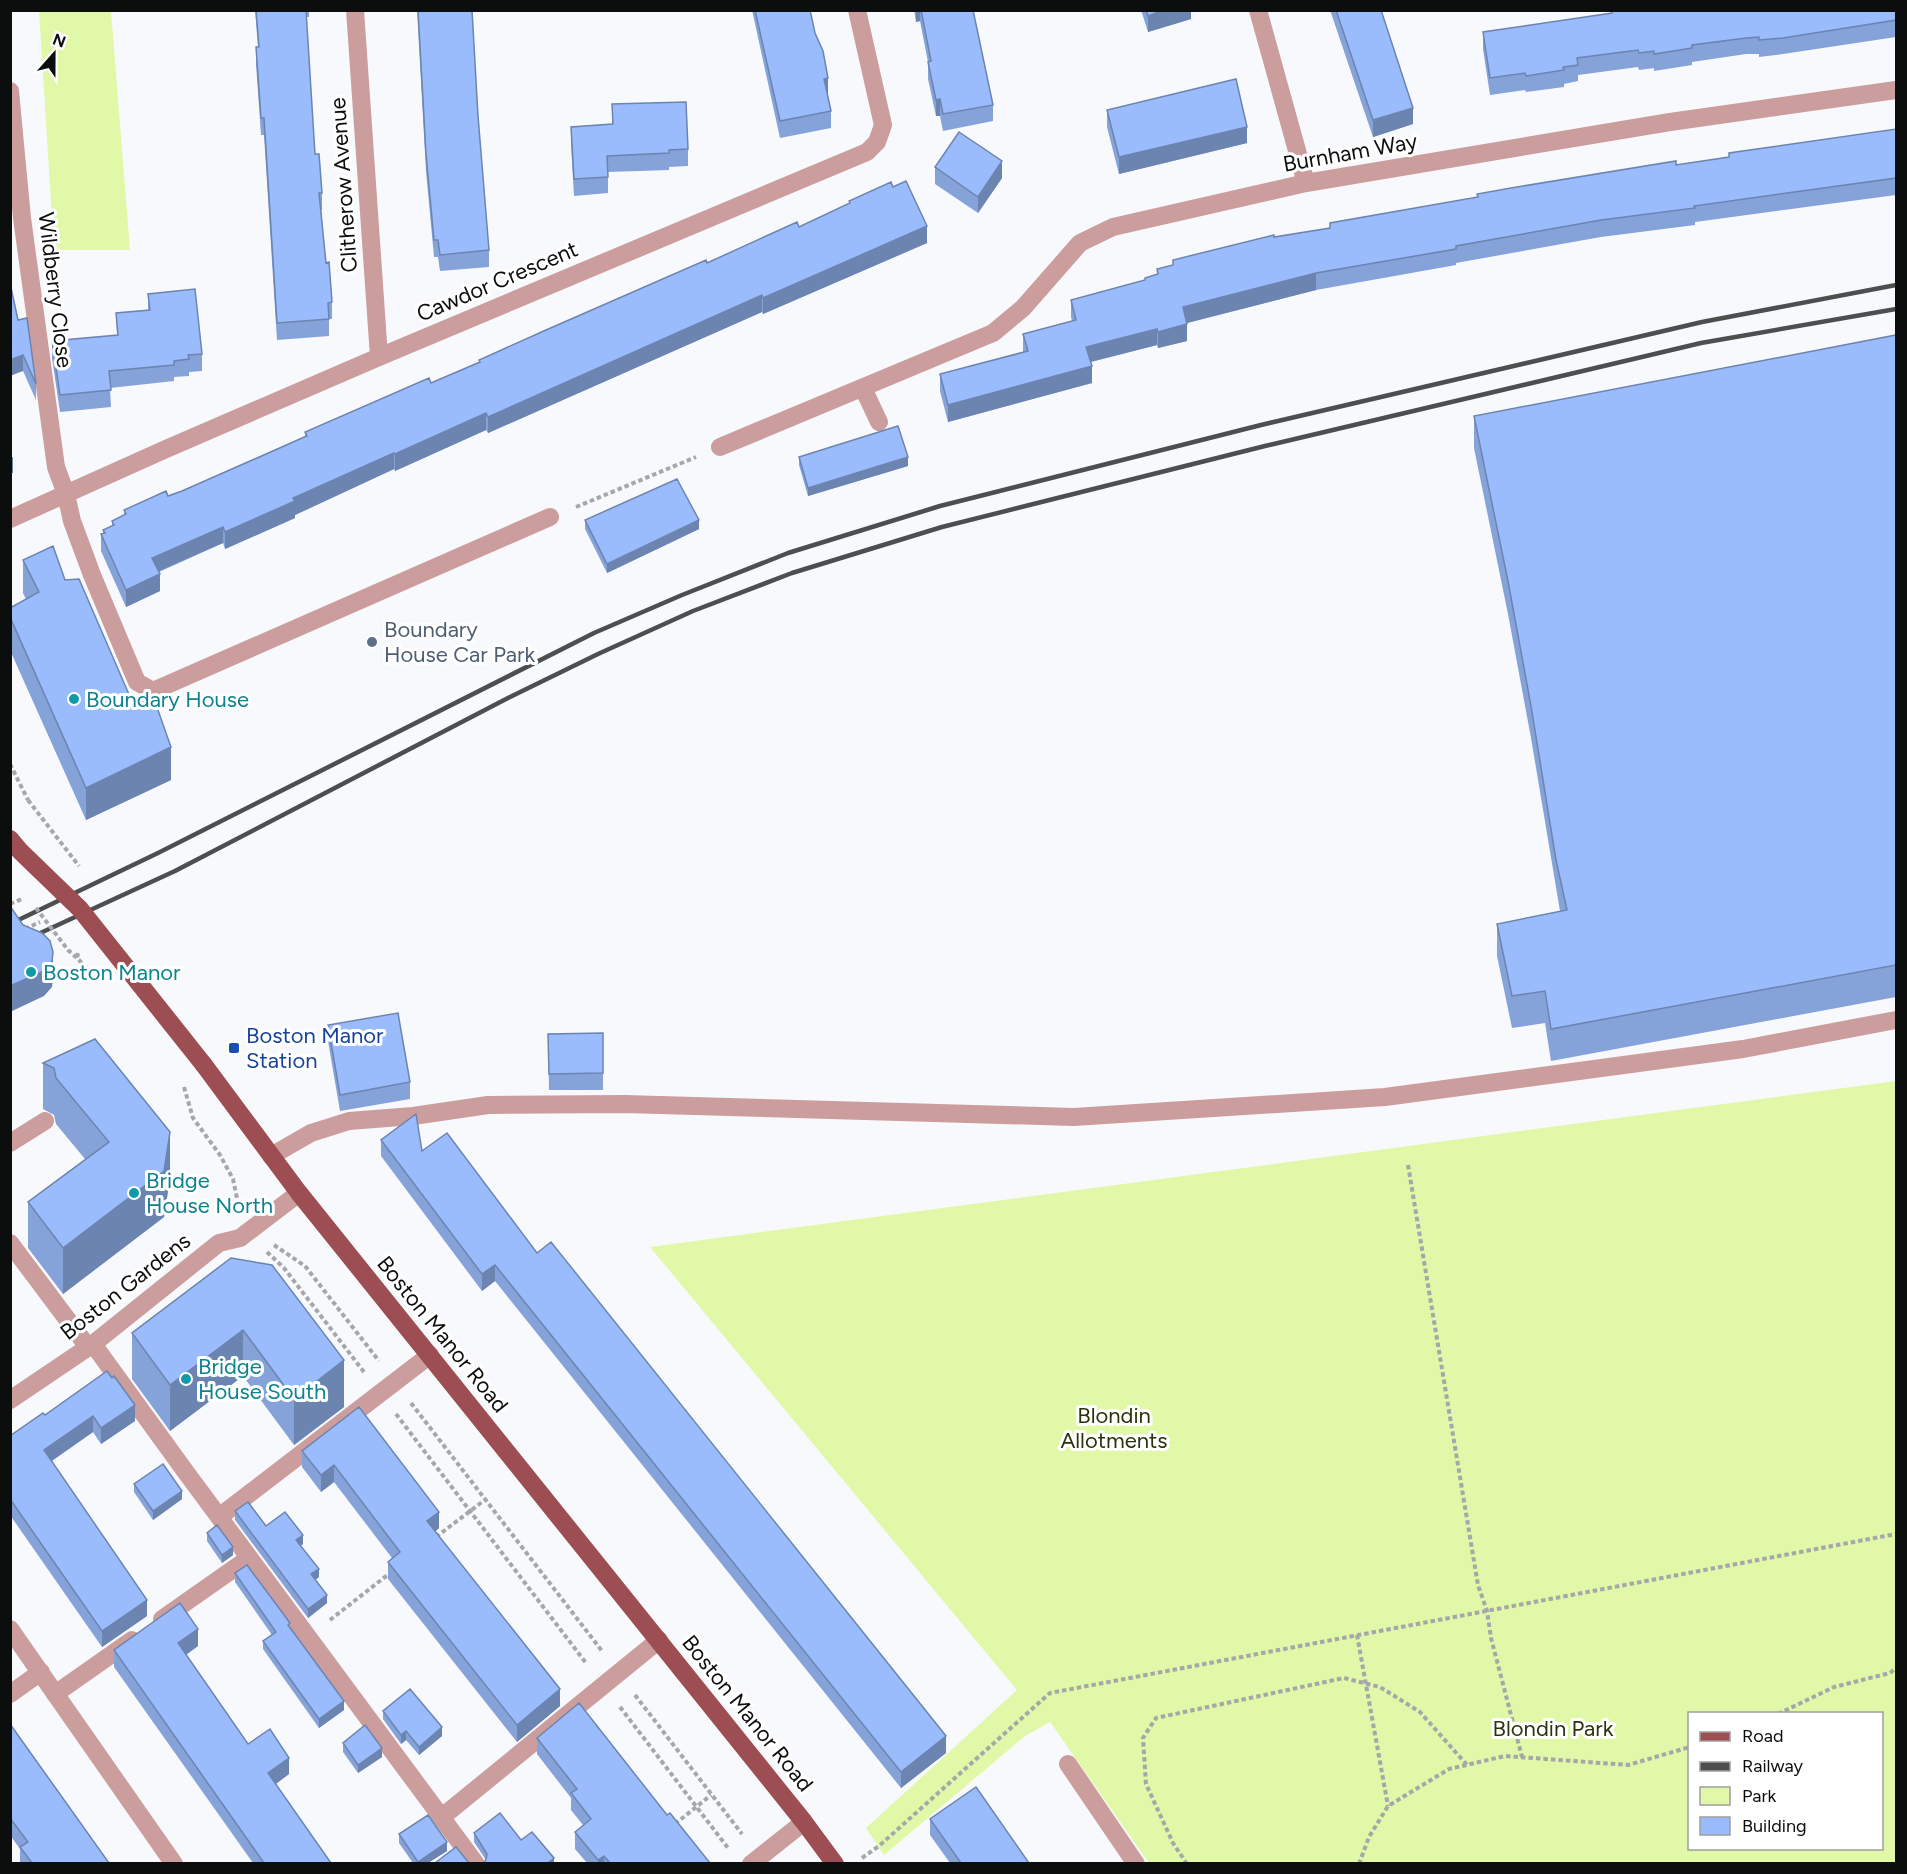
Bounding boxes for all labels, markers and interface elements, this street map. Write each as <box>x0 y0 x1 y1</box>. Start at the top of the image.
north arrow <box>24 24 84 84</box>
text: N <box>50 29 68 52</box>
street label: Clitherow Avenue <box>324 97 363 273</box>
street label: Burnham Way <box>1281 127 1420 178</box>
street label: Wildberry Close <box>33 211 78 369</box>
street label: Cawdor Crescent <box>413 235 582 328</box>
place label: Boundary House Car Park <box>384 616 535 668</box>
marker: Boundary House Car Park <box>365 635 379 649</box>
place label: Boundary House <box>86 686 249 713</box>
marker: Boundary House <box>67 692 81 706</box>
place label: Boston Manor <box>43 959 181 986</box>
marker: Boston Manor <box>24 965 38 979</box>
place label: Boston Manor Station <box>246 1022 384 1074</box>
marker: Boston Manor Station <box>227 1041 241 1055</box>
place label: Bridge House North <box>146 1167 273 1219</box>
marker: Bridge House North <box>127 1186 141 1200</box>
street label: Boston Gardens <box>55 1227 196 1346</box>
street label: Boston Manor Road <box>371 1251 514 1418</box>
place label: Bridge House South <box>198 1353 326 1405</box>
marker: Bridge House South <box>179 1372 193 1386</box>
park label: Blondin Allotments <box>1060 1402 1168 1454</box>
street label: Boston Manor Road <box>676 1630 819 1797</box>
legend <box>1688 1712 1883 1850</box>
park label: Blondin Park <box>1493 1715 1614 1742</box>
text: Road <box>1742 1725 1783 1747</box>
text: Railway <box>1742 1755 1804 1777</box>
text: Park <box>1742 1785 1777 1807</box>
text: Building <box>1742 1815 1807 1837</box>

